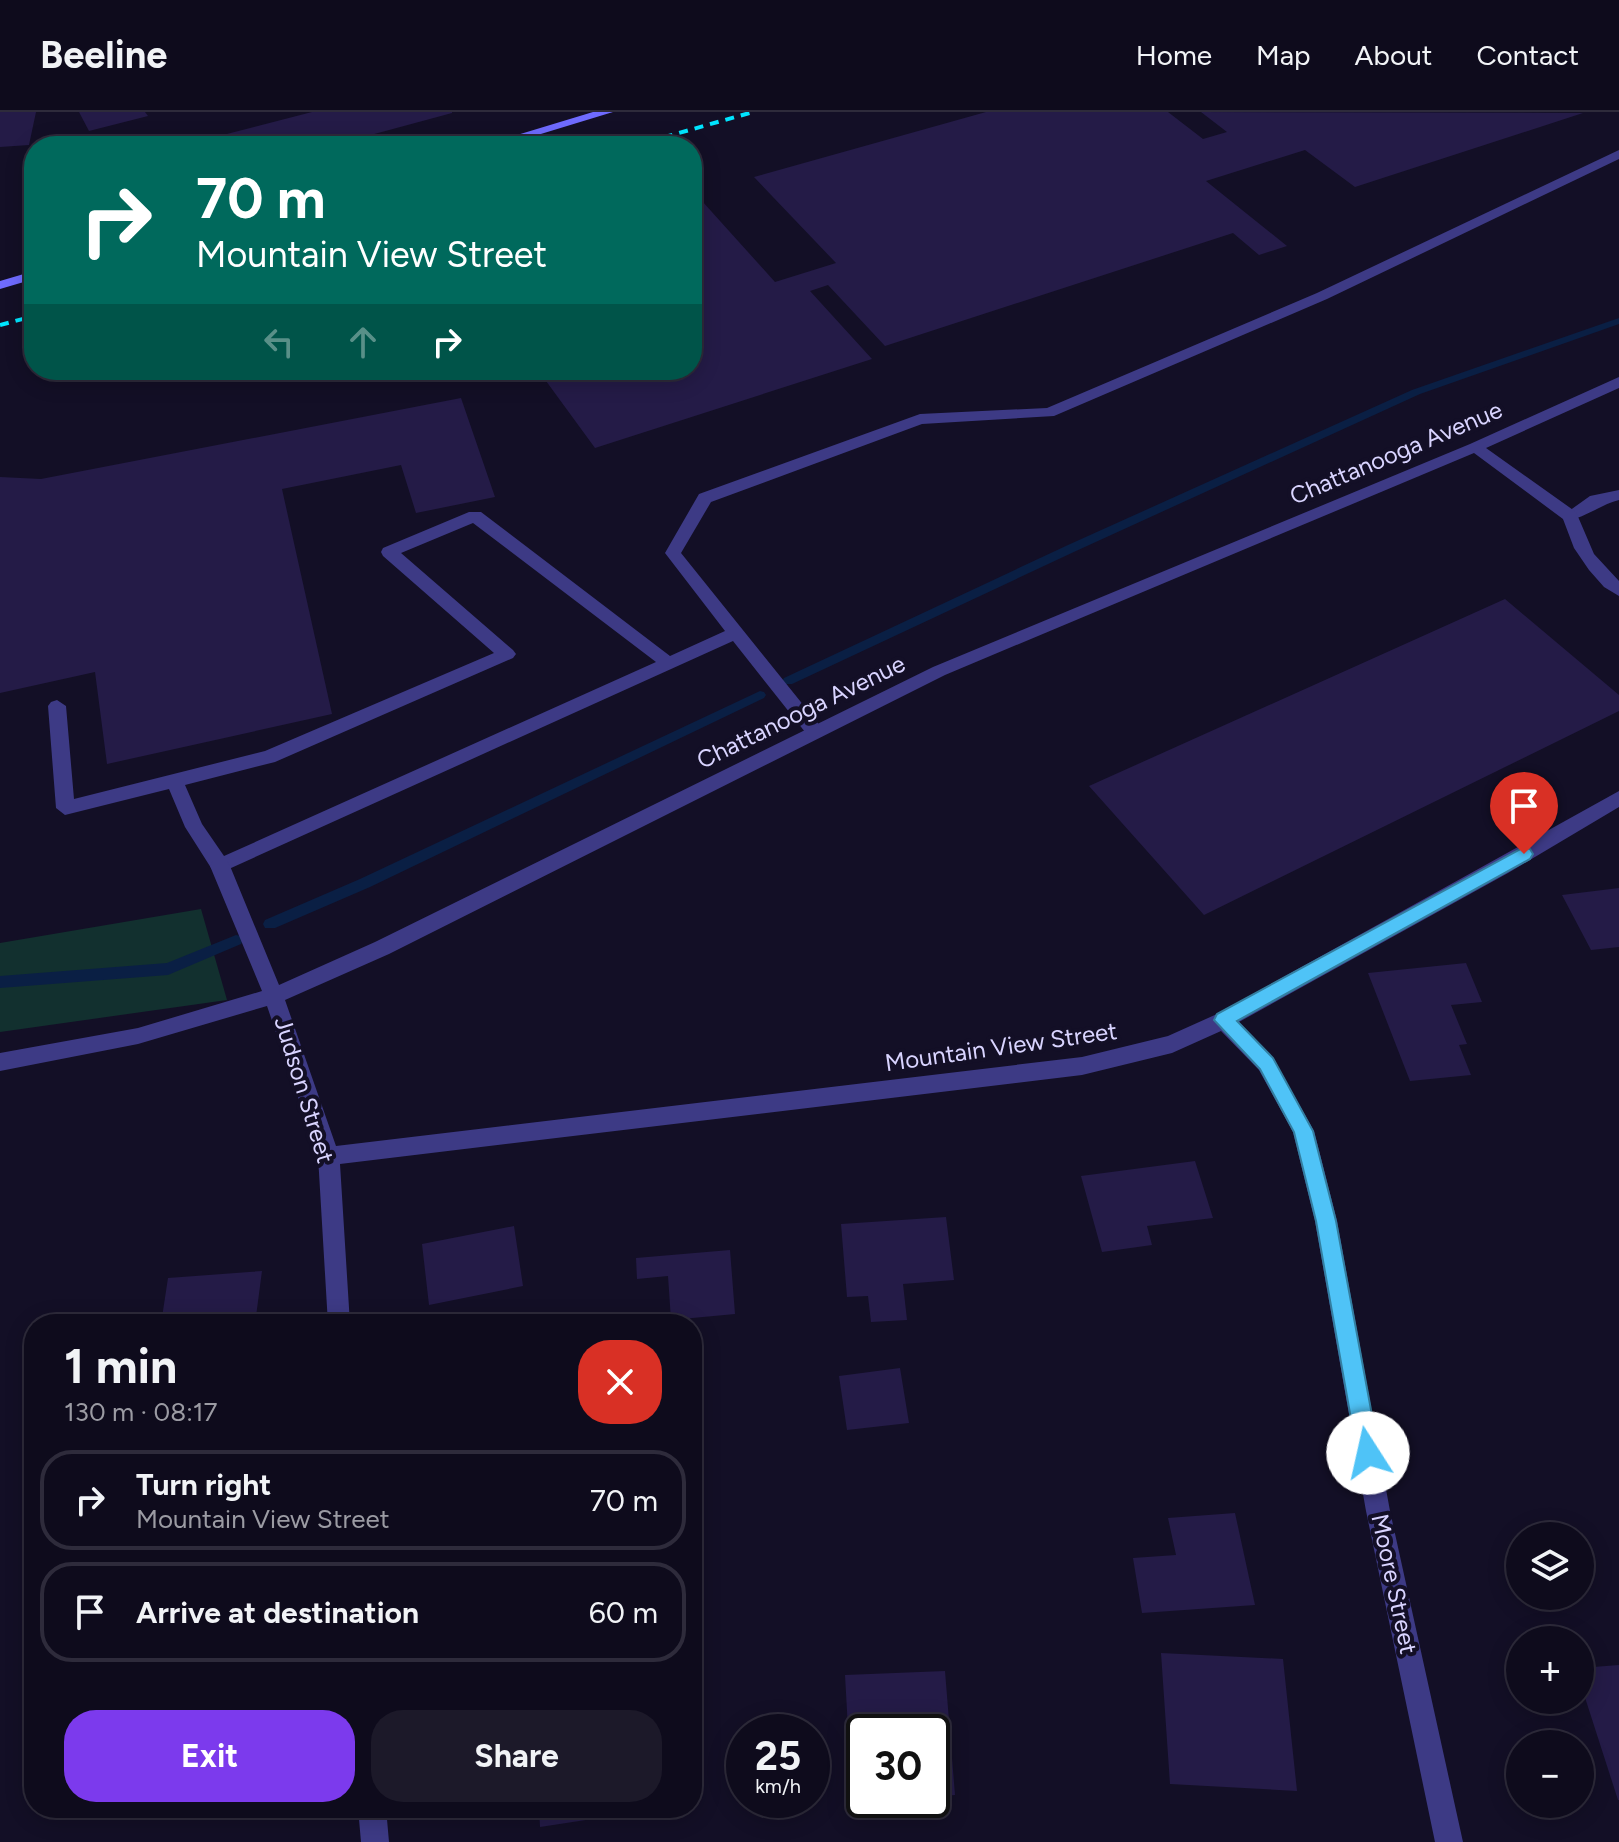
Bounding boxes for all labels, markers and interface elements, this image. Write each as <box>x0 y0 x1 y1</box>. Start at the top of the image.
text: Beeline <box>40 32 167 78</box>
text: Home <box>1136 38 1212 72</box>
text: Map <box>1256 38 1311 72</box>
text: About <box>1355 38 1432 72</box>
text: Contact <box>1476 38 1579 72</box>
text: 70 m <box>196 165 326 232</box>
icon: right <box>64 168 168 272</box>
text: Mountain View Street <box>196 233 547 276</box>
icon: left <box>257 320 301 364</box>
icon: ahead <box>341 320 385 364</box>
icon: right <box>425 320 469 364</box>
street label: Chattanooga Avenue <box>1285 395 1506 510</box>
street label: Chattanooga Avenue <box>692 649 910 775</box>
pin <box>1490 772 1558 854</box>
icon: arrive <box>1502 784 1546 828</box>
street label: Judson Street <box>268 1013 340 1167</box>
street label: Mountain View Street <box>883 1016 1119 1077</box>
text: 1 min <box>64 1337 177 1395</box>
button: close <box>578 1340 662 1424</box>
text: 130 m · 08:17 <box>64 1396 217 1428</box>
position arrow <box>1326 1411 1410 1495</box>
text: Turn right <box>136 1466 271 1503</box>
icon: right <box>68 1478 112 1522</box>
text: 70 m <box>590 1482 658 1519</box>
text: Mountain View Street <box>136 1503 390 1535</box>
street label: Moore Street <box>1365 1511 1423 1657</box>
map controls <box>1506 1522 1594 1818</box>
button: layers <box>1506 1522 1594 1610</box>
icon: arrive <box>68 1590 112 1634</box>
text: Arrive at destination <box>136 1594 419 1631</box>
text: 60 m <box>589 1594 658 1631</box>
button: + <box>1506 1626 1594 1714</box>
button: Exit <box>64 1710 355 1802</box>
button: Share <box>371 1710 662 1802</box>
speed limit sign: 30 <box>846 1714 950 1818</box>
button: − <box>1506 1730 1594 1818</box>
text: 25 <box>755 1732 801 1780</box>
text: km/h <box>755 1774 801 1798</box>

